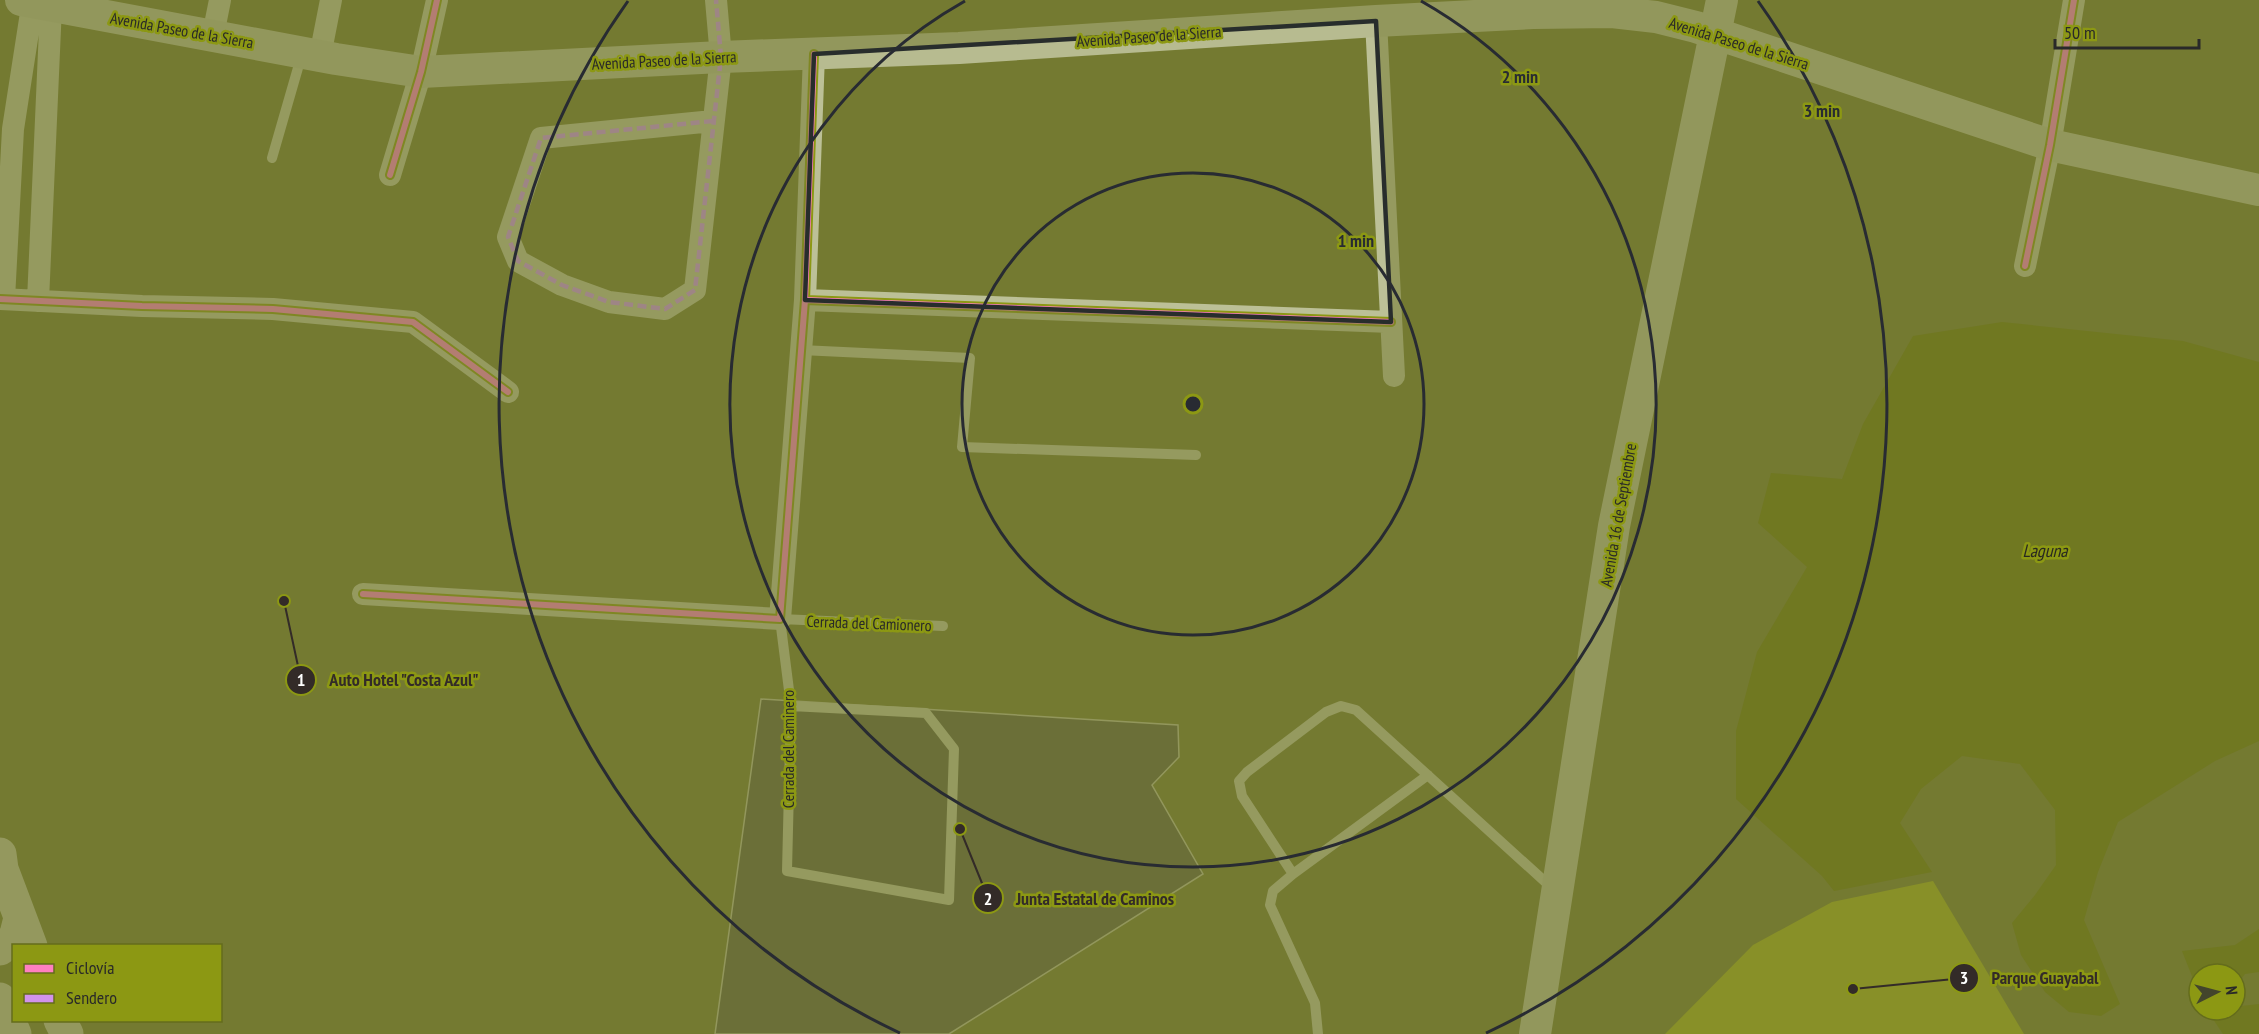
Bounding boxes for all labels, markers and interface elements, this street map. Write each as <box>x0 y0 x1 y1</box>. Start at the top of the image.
street label: Avenida Paseo de la Sierra <box>109 8 255 52</box>
street label: Avenida Paseo de la Sierra <box>1667 12 1811 74</box>
scale bar <box>2055 12 2199 50</box>
street label: Avenida Paseo de la Sierra <box>1076 21 1222 51</box>
text: 50 m <box>2064 21 2096 44</box>
street label: Avenida Paseo de la Sierra <box>591 46 737 74</box>
text: 2 min <box>1502 65 1538 88</box>
text: 3 min <box>1804 99 1840 122</box>
text: 1 min <box>1338 229 1374 252</box>
centre of rings <box>1183 394 1203 414</box>
street label: Avenida 16 de Septiembre <box>1596 442 1640 588</box>
water label: Laguna <box>2022 539 2068 562</box>
street label: Cerrada del Camionero <box>806 611 932 635</box>
callout: Auto Hotel "Costa Azul" <box>286 662 492 698</box>
text: 1 <box>297 668 305 691</box>
text: Auto Hotel "Costa Azul" <box>328 668 479 691</box>
street label: Cerrada del Caminero <box>778 690 798 808</box>
callout: Junta Estatal de Caminos <box>973 880 1186 916</box>
text: 2 <box>984 887 992 910</box>
text: Junta Estatal de Caminos <box>1015 887 1174 910</box>
legend <box>12 944 222 1022</box>
text: Ciclovía <box>66 956 114 979</box>
callout: Parque Guayabal <box>1949 960 2110 996</box>
north arrow <box>2187 962 2247 1022</box>
text: 3 <box>1960 966 1968 989</box>
text: Parque Guayabal <box>1992 966 2099 989</box>
text: N <box>2222 985 2242 996</box>
text: Sendero <box>66 986 117 1009</box>

